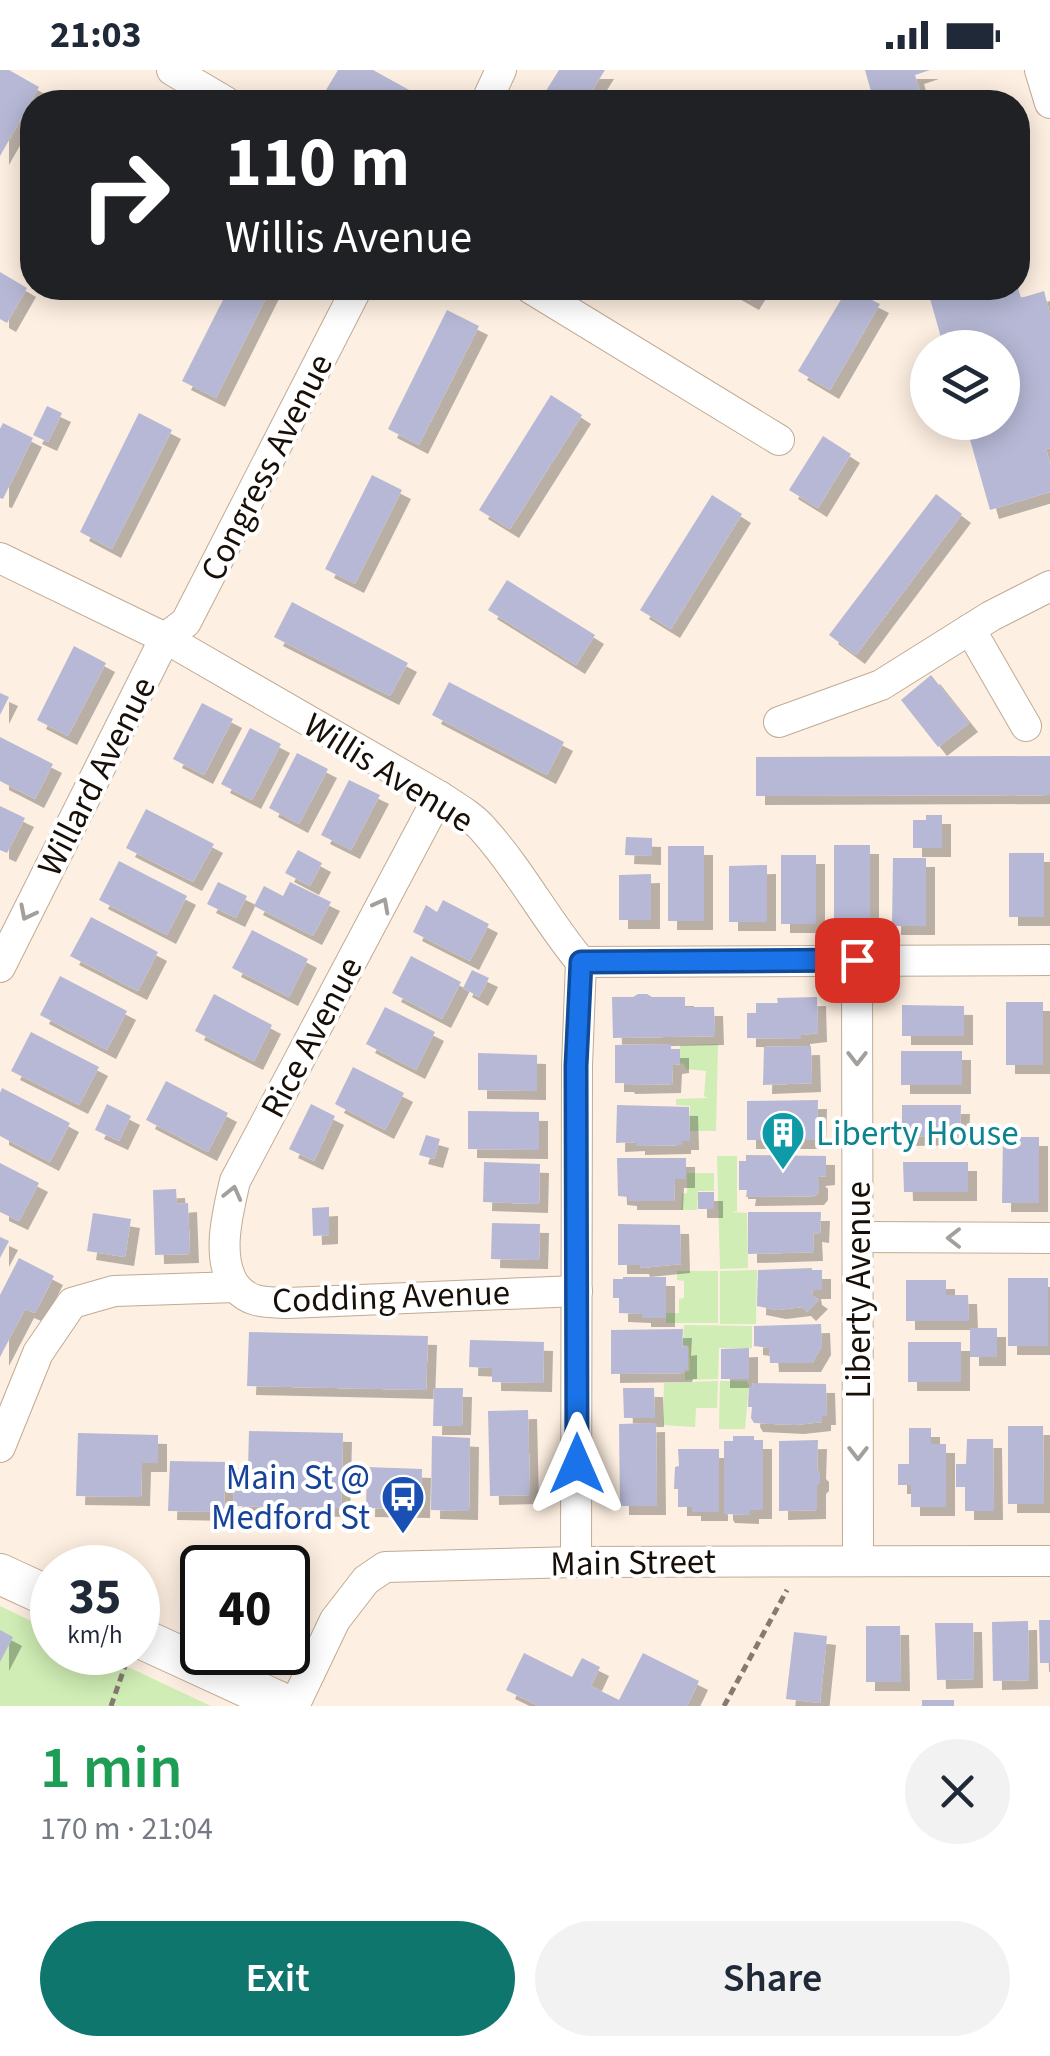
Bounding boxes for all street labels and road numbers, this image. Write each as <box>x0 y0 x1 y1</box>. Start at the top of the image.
street label: Congress Avenue <box>188 345 346 590</box>
street label: Willard Avenue <box>25 668 169 885</box>
street label: Willis Avenue <box>294 701 483 845</box>
street label: Rice Avenue <box>248 948 375 1127</box>
street label: Liberty Avenue <box>834 1181 884 1399</box>
street label: Codding Avenue <box>271 1268 511 1326</box>
street label: Main Street <box>550 1537 716 1589</box>

